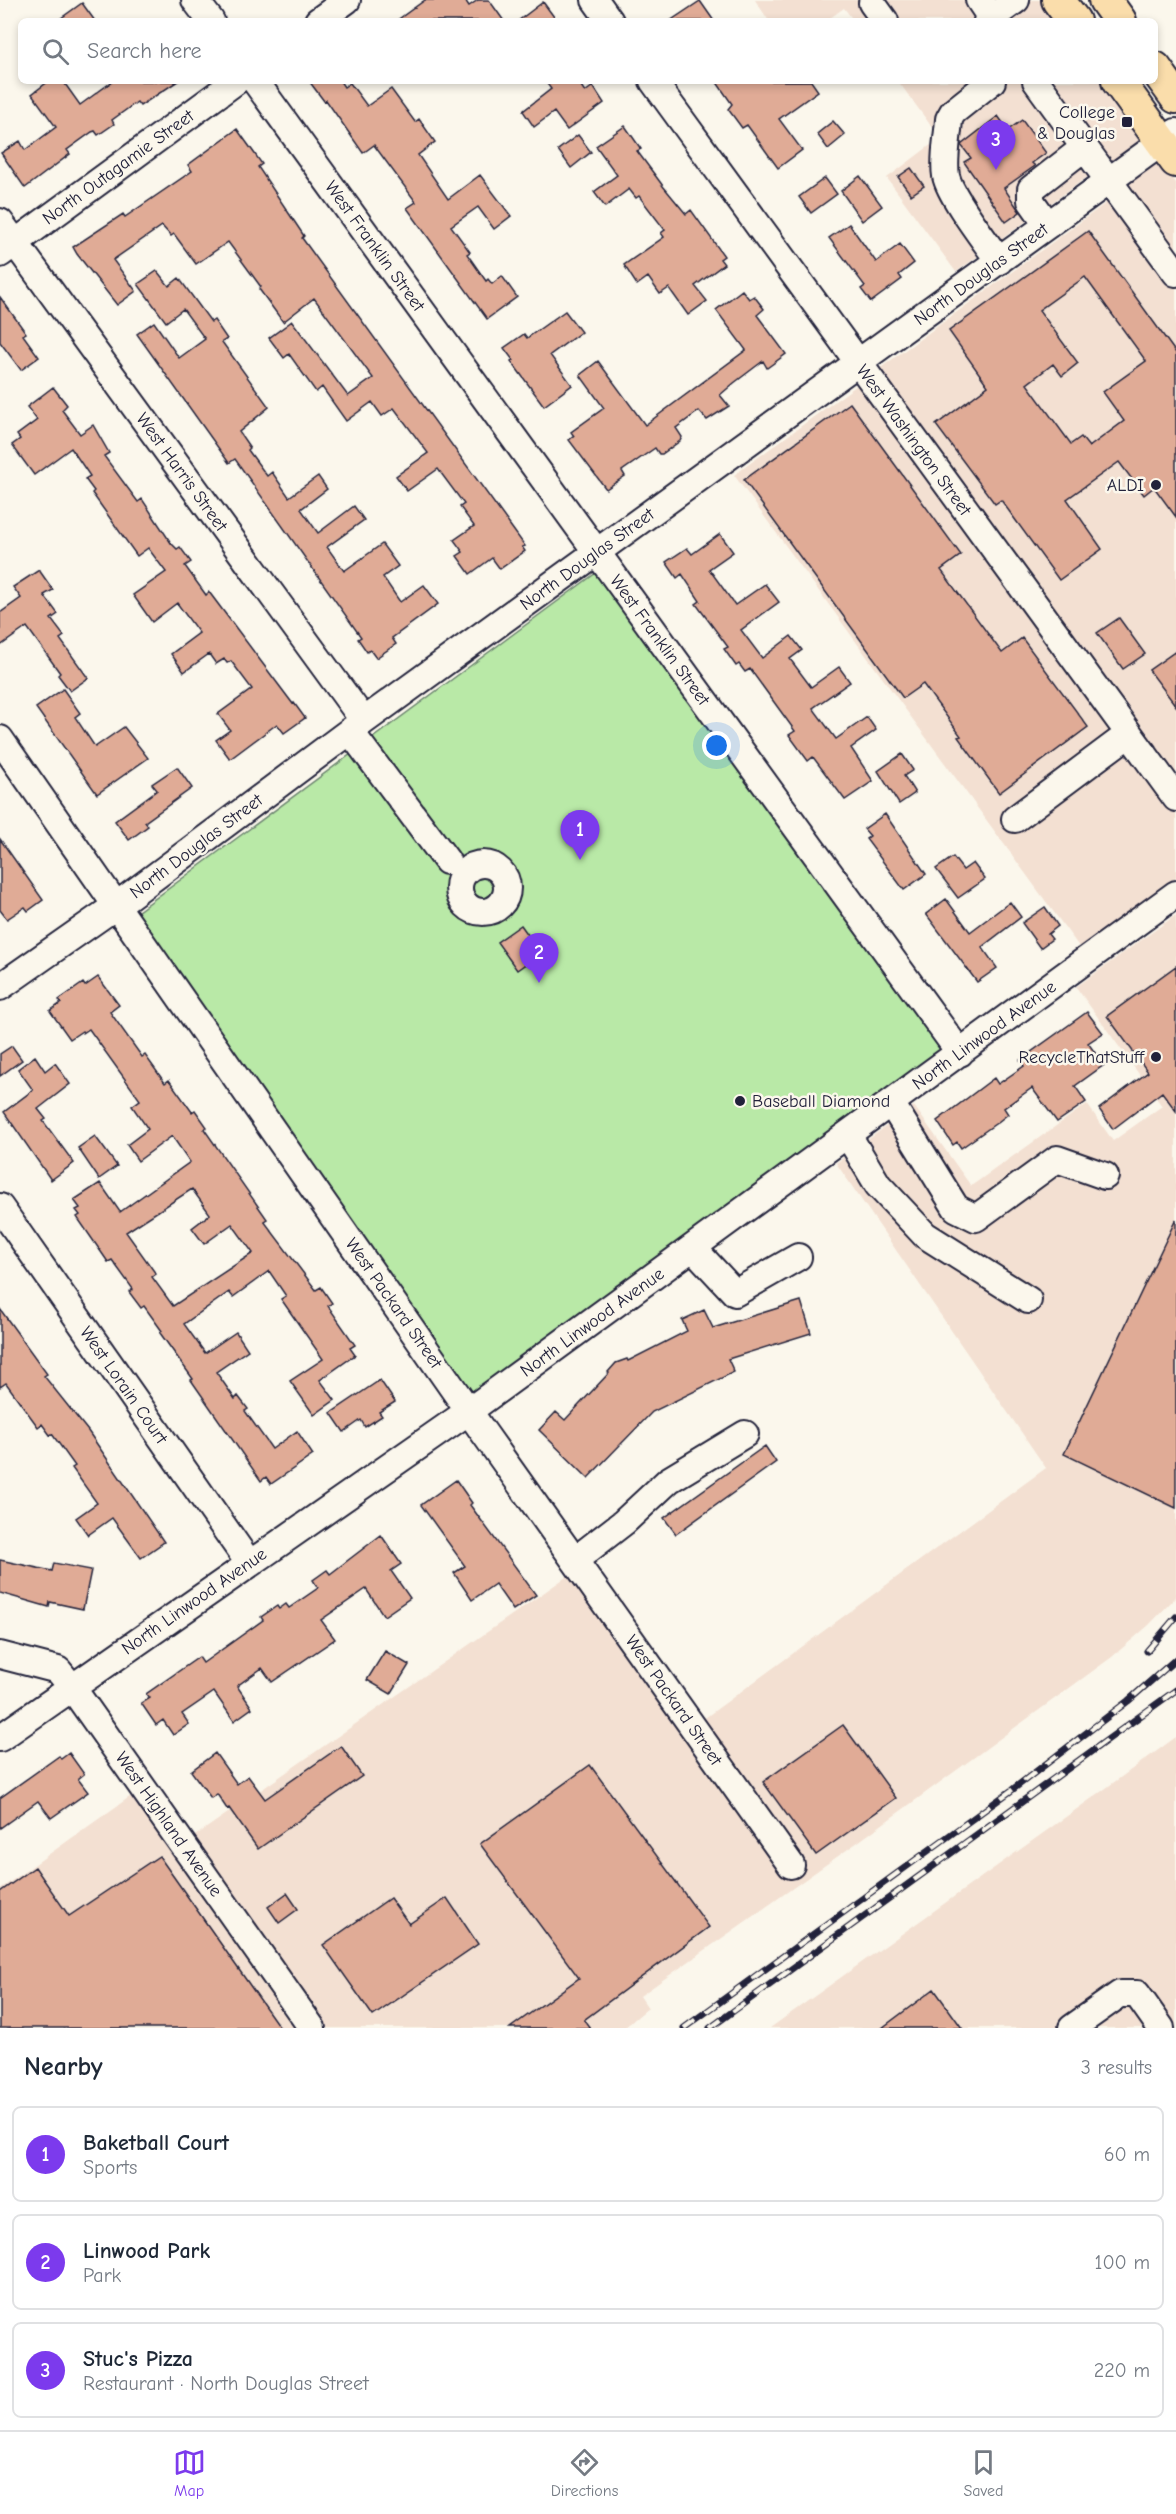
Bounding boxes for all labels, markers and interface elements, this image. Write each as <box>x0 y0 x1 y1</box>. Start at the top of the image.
search box <box>18 18 1158 84</box>
icon: search <box>39 35 72 68</box>
text: Search here <box>87 38 202 64</box>
place label: College & Douglas <box>1037 102 1115 144</box>
street label: North Outagamie Street <box>39 105 199 229</box>
marker: College & Douglas <box>1120 115 1134 129</box>
pin: 3 <box>976 120 1016 170</box>
street label: West Franklin Street <box>320 177 430 316</box>
street label: North Douglas Street <box>910 218 1053 330</box>
street label: West Washington Street <box>852 361 976 521</box>
street label: West Harris Street <box>132 409 232 536</box>
place label: ALDI <box>1107 475 1144 496</box>
marker: ALDI <box>1149 478 1163 492</box>
street label: North Douglas Street <box>516 503 659 615</box>
street label: West Franklin Street <box>605 571 715 710</box>
your location <box>702 731 731 760</box>
street label: North Douglas Street <box>126 789 267 903</box>
pin: 1 <box>560 810 600 860</box>
pin: 2 <box>520 934 558 983</box>
street label: North Linwood Avenue <box>908 976 1060 1095</box>
place label: RecycleThatStuff <box>1019 1047 1145 1068</box>
marker: RecycleThatStuff <box>1149 1050 1163 1064</box>
place label: Baseball Diamond <box>752 1091 890 1112</box>
marker: Baseball Diamond <box>733 1094 747 1108</box>
street label: West Packard Street <box>341 1234 447 1373</box>
street label: North Linwood Avenue <box>516 1263 668 1382</box>
street label: West Lorain Court <box>75 1323 172 1449</box>
street label: North Linwood Avenue <box>118 1543 271 1659</box>
street label: West Packard Street <box>621 1631 727 1770</box>
street label: West Highland Avenue <box>111 1748 226 1901</box>
text: Nearby <box>24 2052 103 2082</box>
text: 3 results <box>1081 2056 1152 2079</box>
text: Baketball Court <box>83 2130 229 2156</box>
text: 1 <box>42 2143 49 2166</box>
text: 60 m <box>1104 2143 1150 2166</box>
text: Sports <box>83 2156 137 2179</box>
text: Linwood Park <box>83 2238 210 2264</box>
text: 2 <box>41 2251 50 2274</box>
text: 100 m <box>1095 2251 1150 2274</box>
text: Park <box>83 2264 121 2287</box>
text: Stuc's Pizza <box>83 2346 193 2372</box>
text: 3 <box>41 2359 50 2382</box>
text: 220 m <box>1094 2359 1150 2382</box>
text: Restaurant · North Douglas Street <box>83 2372 369 2395</box>
tab: Map <box>173 2446 206 2500</box>
tab: Directions <box>551 2446 618 2500</box>
tab: Saved <box>963 2446 1003 2500</box>

